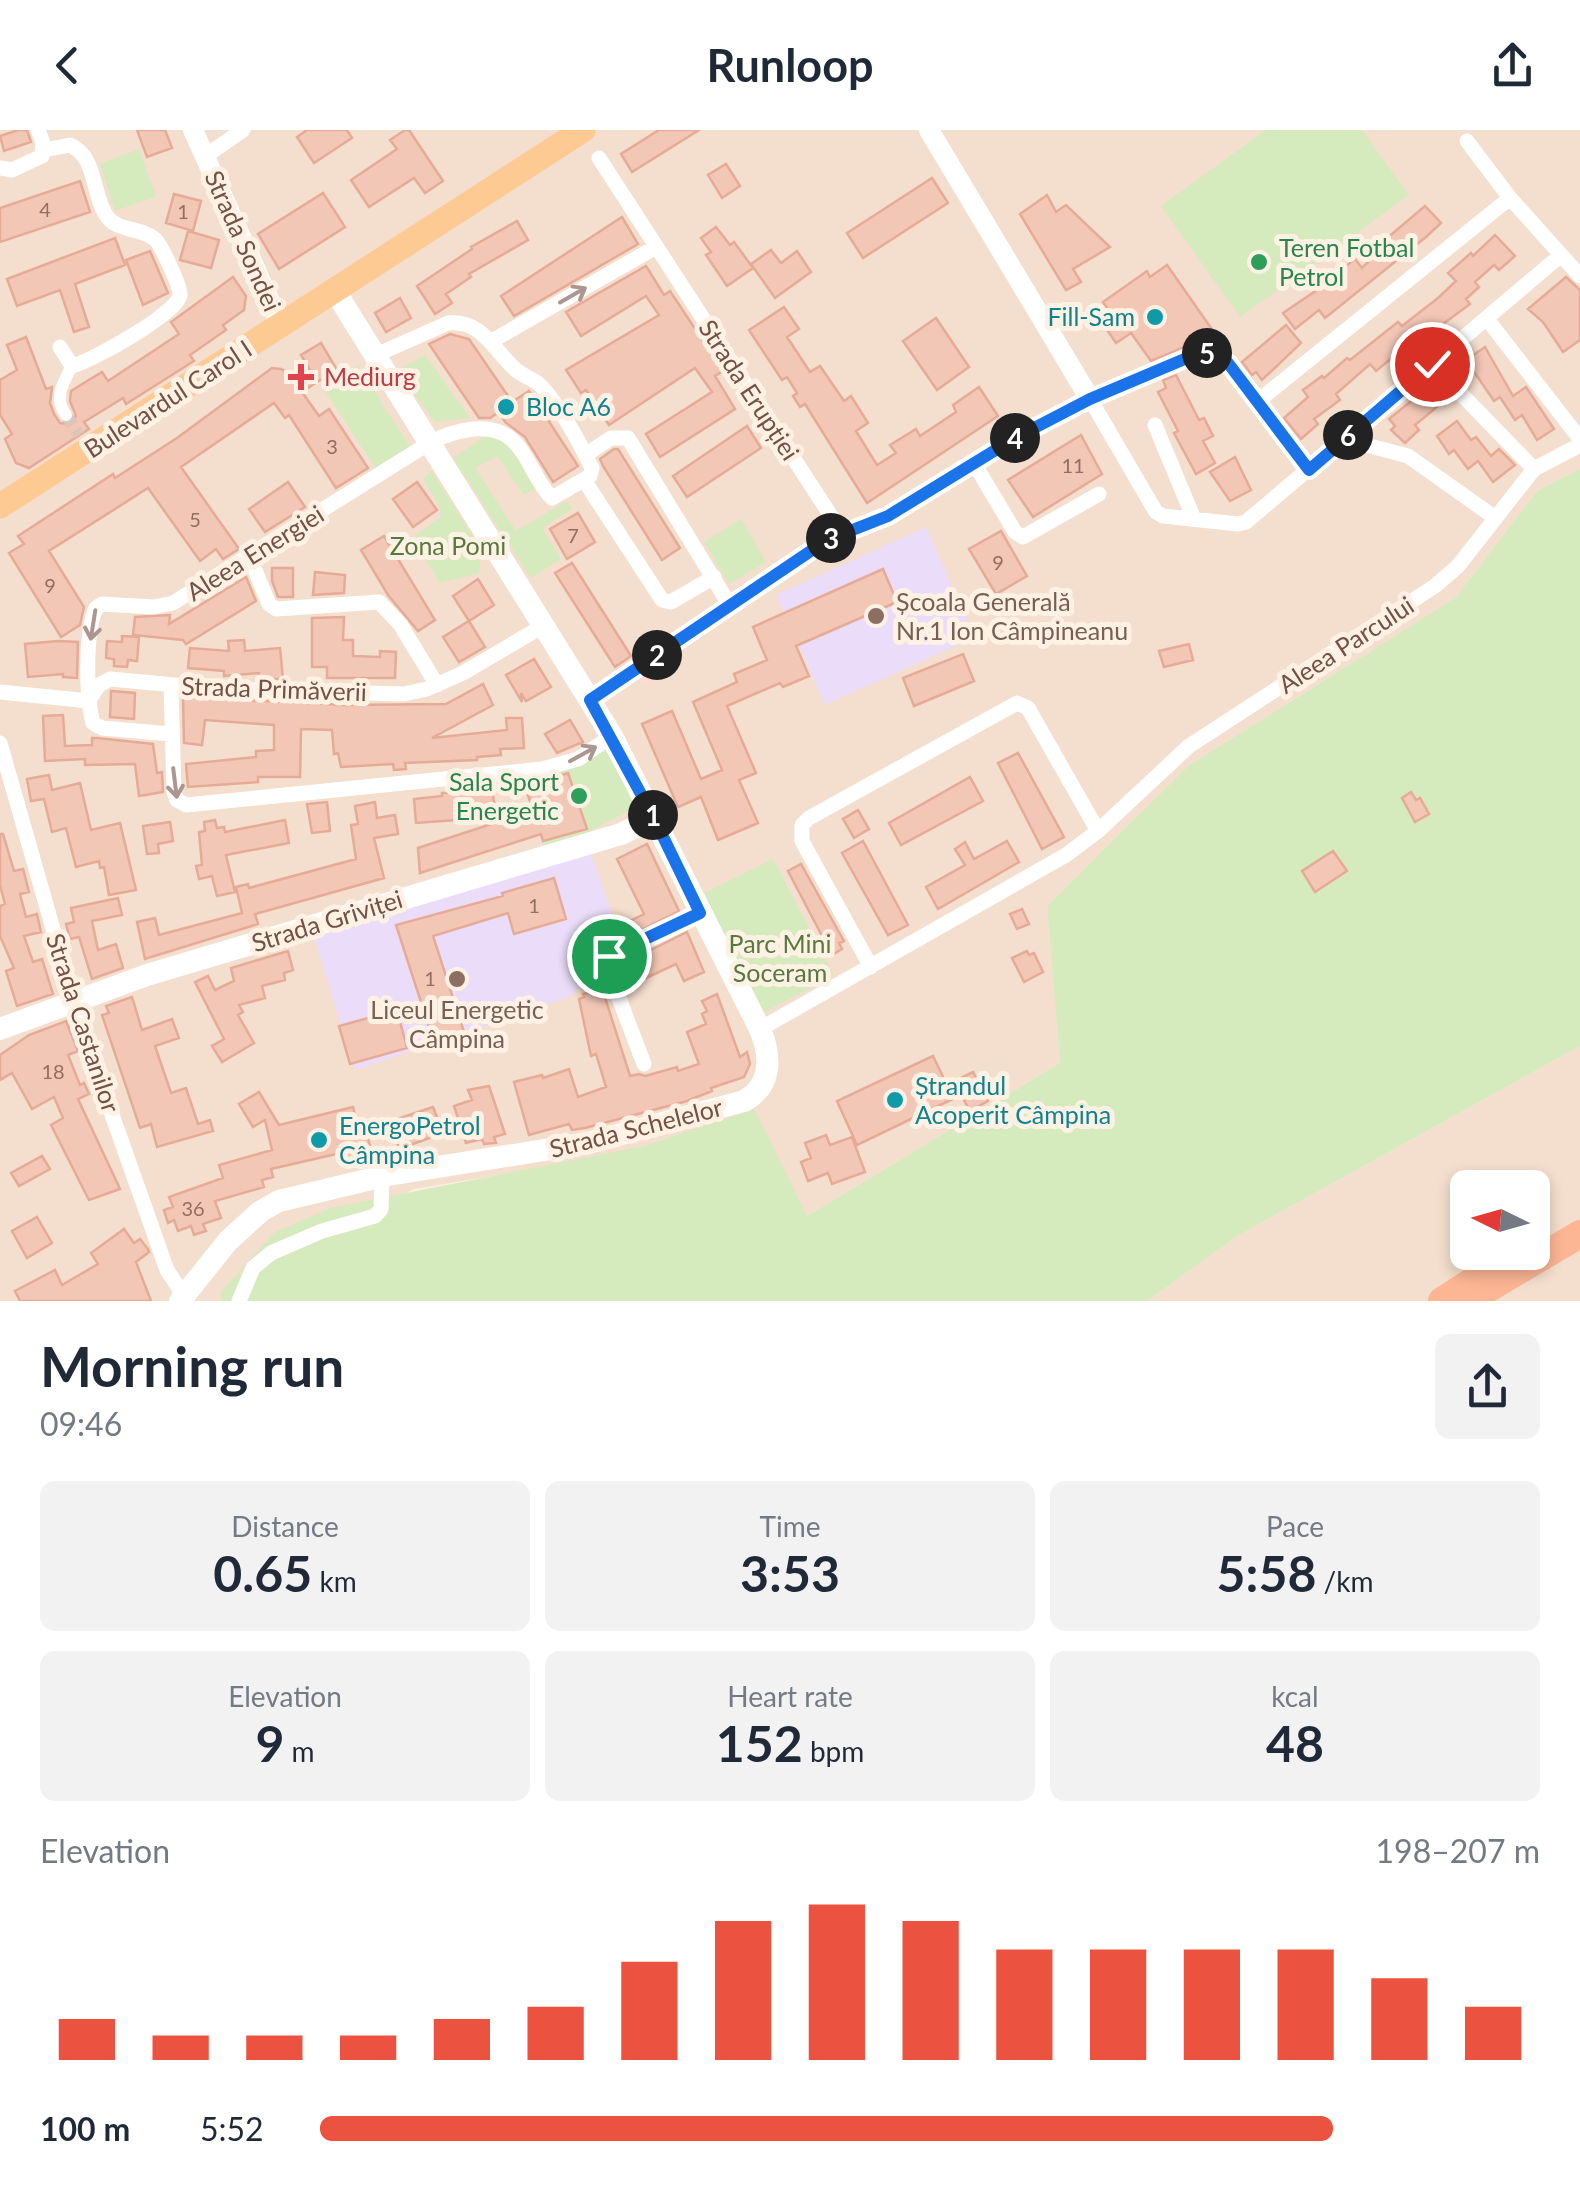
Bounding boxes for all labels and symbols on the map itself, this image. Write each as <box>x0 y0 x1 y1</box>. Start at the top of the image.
street label: Strada Sondei <box>200 166 288 316</box>
house number: 4 <box>39 197 51 221</box>
house number: 1 <box>177 199 189 223</box>
place label: Teren Fotbal Petrol <box>1279 232 1414 291</box>
marker: Teren Fotbal Petrol <box>1248 251 1270 273</box>
one-way arrow <box>558 284 587 304</box>
place label: Fill-Sam <box>1047 301 1135 331</box>
marker: Fill-Sam <box>1144 306 1166 328</box>
street label: Strada Erupției <box>693 314 806 465</box>
pin <box>1390 322 1475 407</box>
pin: 5 <box>1182 328 1232 378</box>
street label: Bulevardul Carol I <box>78 333 257 464</box>
place label: Mediurg <box>324 361 416 391</box>
marker: Mediurg <box>288 364 314 390</box>
place label: Bloc A6 <box>526 391 611 421</box>
marker: Bloc A6 <box>495 396 517 418</box>
pin: 6 <box>1323 410 1373 460</box>
pin: 4 <box>990 413 1040 463</box>
house number: 3 <box>326 434 338 458</box>
house number: 11 <box>1061 453 1085 477</box>
street label: Aleea Energiei <box>180 498 329 606</box>
house number: 5 <box>189 507 201 531</box>
pin: 3 <box>806 513 856 563</box>
house number: 7 <box>567 523 579 547</box>
park label: Zona Pomi <box>390 530 506 560</box>
house number: 9 <box>992 550 1004 574</box>
house number: 9 <box>44 573 56 597</box>
place label: Școala Generală Nr.1 Ion Câmpineanu <box>896 586 1128 645</box>
street label: Aleea Parcului <box>1272 589 1419 699</box>
marker: Școala Generală Nr.1 Ion Câmpineanu <box>865 605 887 627</box>
one-way arrow <box>84 608 102 641</box>
pin: 2 <box>632 630 682 680</box>
street label: Strada Primăverii <box>181 670 367 706</box>
one-way arrow <box>568 744 597 763</box>
one-way arrow <box>166 766 185 798</box>
place label: Sala Sport Energetic <box>449 766 559 825</box>
marker: Sala Sport Energetic <box>568 785 590 807</box>
pin: 1 <box>628 790 678 840</box>
street label: Strada Griviței <box>248 883 406 957</box>
house number: 1 <box>528 893 540 917</box>
pin <box>567 914 652 999</box>
park label: Parc Mini Soceram <box>729 928 831 987</box>
street label: Strada Castanilor <box>41 929 127 1116</box>
house number: 1 <box>424 966 436 990</box>
marker: Liceul Energetic Câmpina <box>446 968 468 990</box>
place label: Liceul Energetic Câmpina <box>370 994 544 1053</box>
house number: 18 <box>41 1059 65 1083</box>
place label: Ștrandul Acoperit Câmpina <box>915 1070 1111 1129</box>
marker: Ștrandul Acoperit Câmpina <box>884 1089 906 1111</box>
street label: Strada Schelelor <box>546 1091 725 1163</box>
place label: EnergoPetrol Câmpina <box>339 1110 481 1169</box>
marker: EnergoPetrol Câmpina <box>308 1129 330 1151</box>
north arrow <box>1450 1170 1550 1270</box>
house number: 36 <box>181 1196 205 1220</box>

